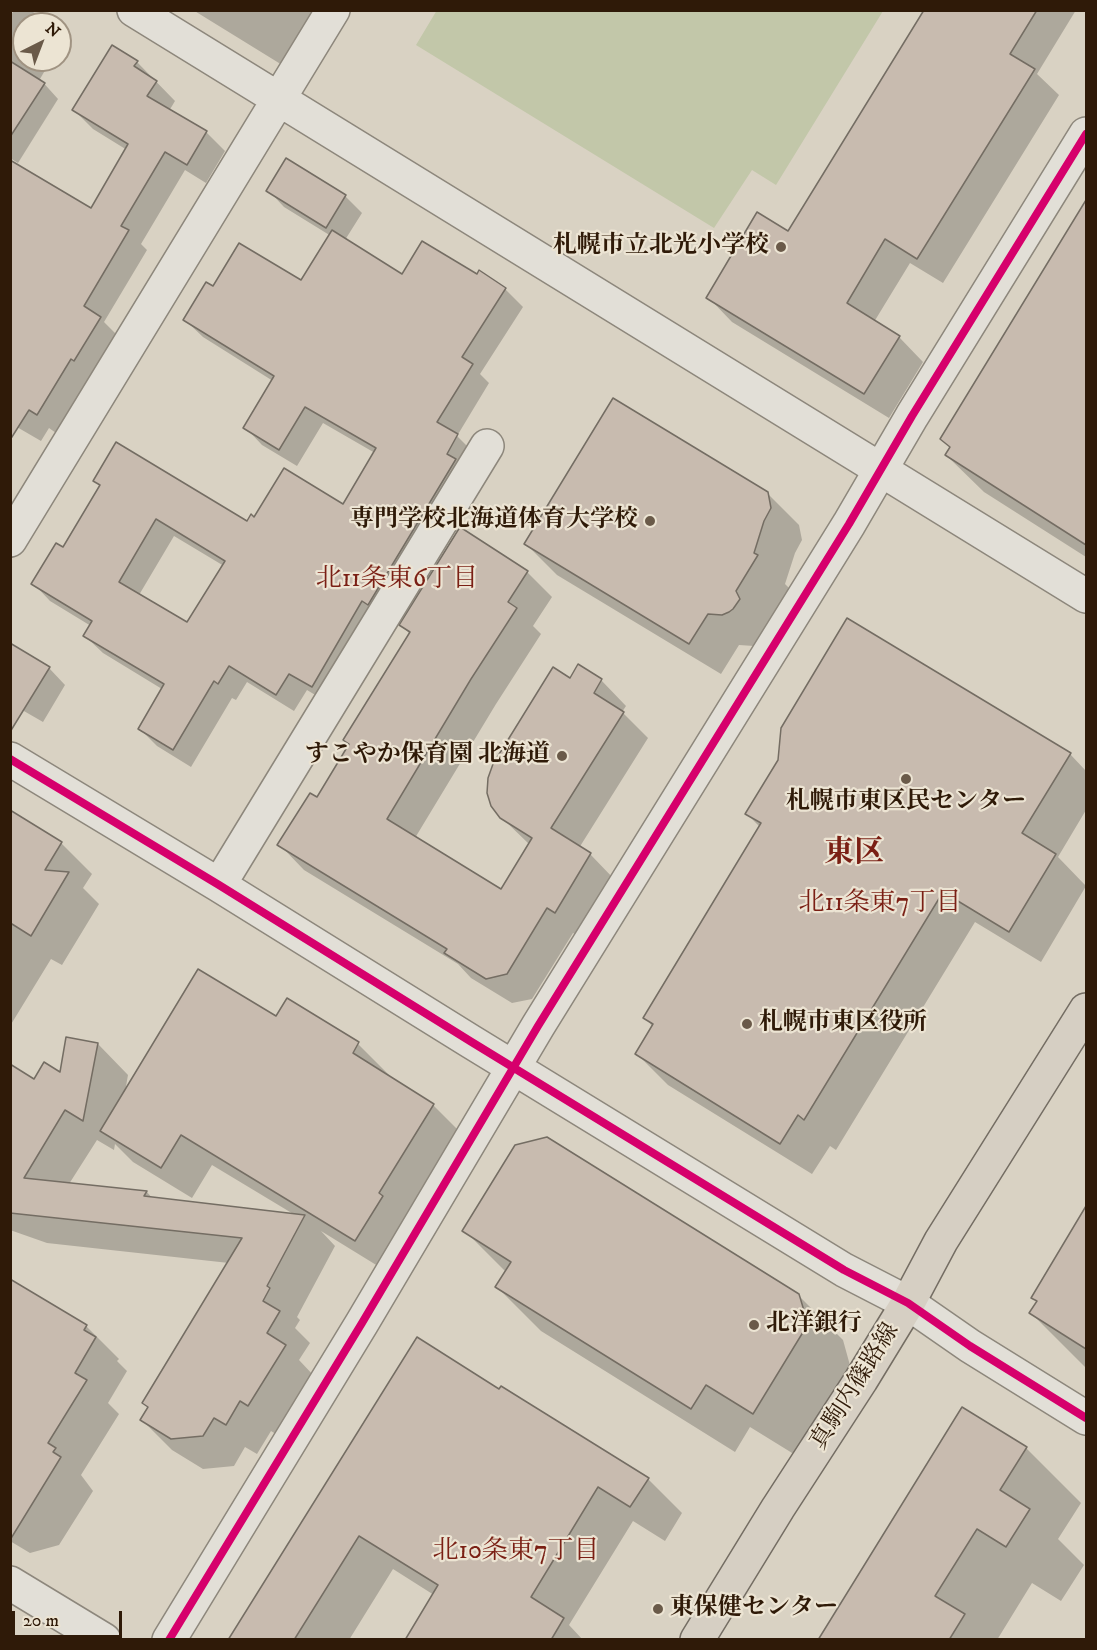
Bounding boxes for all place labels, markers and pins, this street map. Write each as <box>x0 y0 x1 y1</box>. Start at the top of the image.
place label: 札幌市立北光小学校 <box>553 233 769 261</box>
marker: 札幌市立北光小学校 <box>774 240 788 254</box>
place label: 専門学校北海道体育大学校 <box>350 507 638 535</box>
marker: 専門学校北海道体育大学校 <box>643 514 657 528</box>
place label: すこやか保育園 北海道 <box>305 742 550 770</box>
marker: すこやか保育園 北海道 <box>555 749 569 763</box>
marker: 札幌市東区民センター <box>899 772 913 786</box>
place label: 札幌市東区民センター <box>786 789 1026 817</box>
place label: 札幌市東区役所 <box>759 1010 927 1038</box>
marker: 札幌市東区役所 <box>740 1017 754 1031</box>
place label: 北洋銀行 <box>766 1311 862 1339</box>
marker: 北洋銀行 <box>747 1318 761 1332</box>
place label: 東保健センター <box>670 1595 838 1623</box>
marker: 東保健センター <box>651 1602 665 1616</box>

